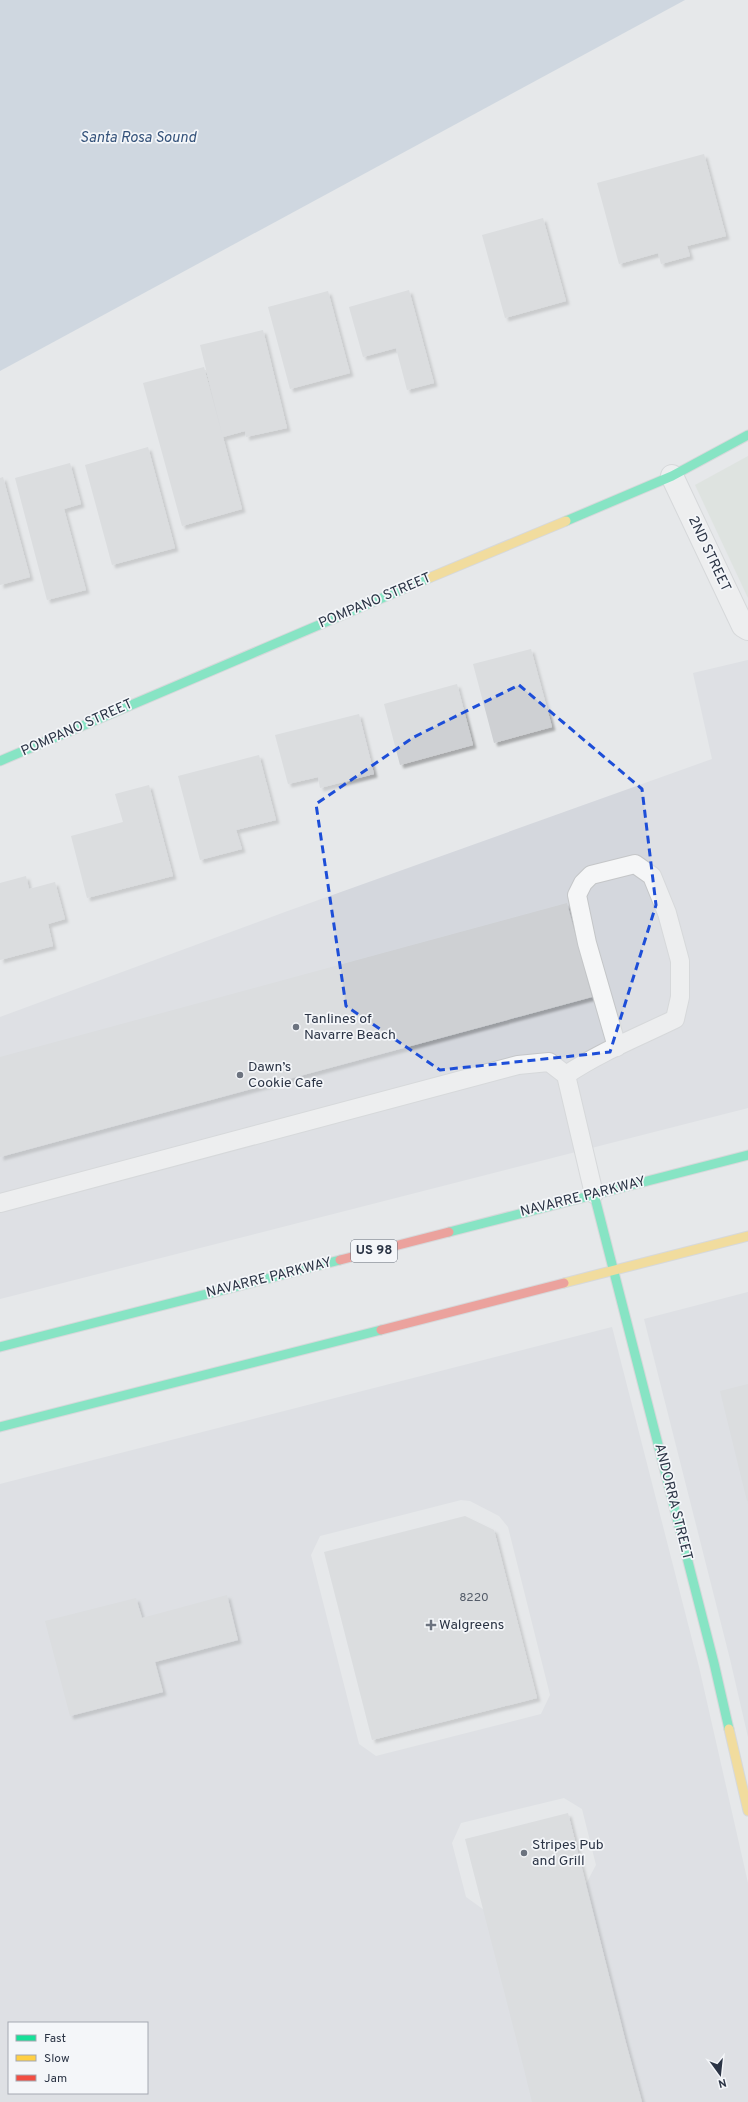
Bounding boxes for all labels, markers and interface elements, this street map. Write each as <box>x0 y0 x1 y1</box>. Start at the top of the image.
water label: Santa Rosa Sound <box>80 129 197 148</box>
street label: 2ND STREET <box>684 513 734 595</box>
street label: POMPANO STREET <box>316 570 434 632</box>
street label: POMPANO STREET <box>18 696 136 760</box>
place label: Tanlines of Navarre Beach <box>304 1011 396 1044</box>
marker: Tanlines of Navarre Beach <box>291 1022 301 1032</box>
place label: Dawn’s Cookie Cafe <box>248 1059 323 1092</box>
marker: Dawn’s Cookie Cafe <box>235 1070 245 1080</box>
street label: NAVARRE PARKWAY <box>519 1173 647 1221</box>
road number: US 98 <box>351 1240 397 1262</box>
street label: NAVARRE PARKWAY <box>205 1254 333 1302</box>
street label: ANDORRA STREET <box>650 1442 696 1562</box>
house number: 8220 <box>459 1590 489 1606</box>
place label: Walgreens <box>439 1617 504 1634</box>
marker: Walgreens <box>426 1620 436 1630</box>
place label: Stripes Pub and Grill <box>532 1837 604 1870</box>
marker: Stripes Pub and Grill <box>519 1848 529 1858</box>
legend <box>8 2022 148 2094</box>
text: Fast <box>44 2031 66 2047</box>
text: Slow <box>44 2051 70 2067</box>
north arrow <box>700 2054 740 2094</box>
text: Jam <box>44 2071 67 2087</box>
text: N <box>717 2075 728 2090</box>

